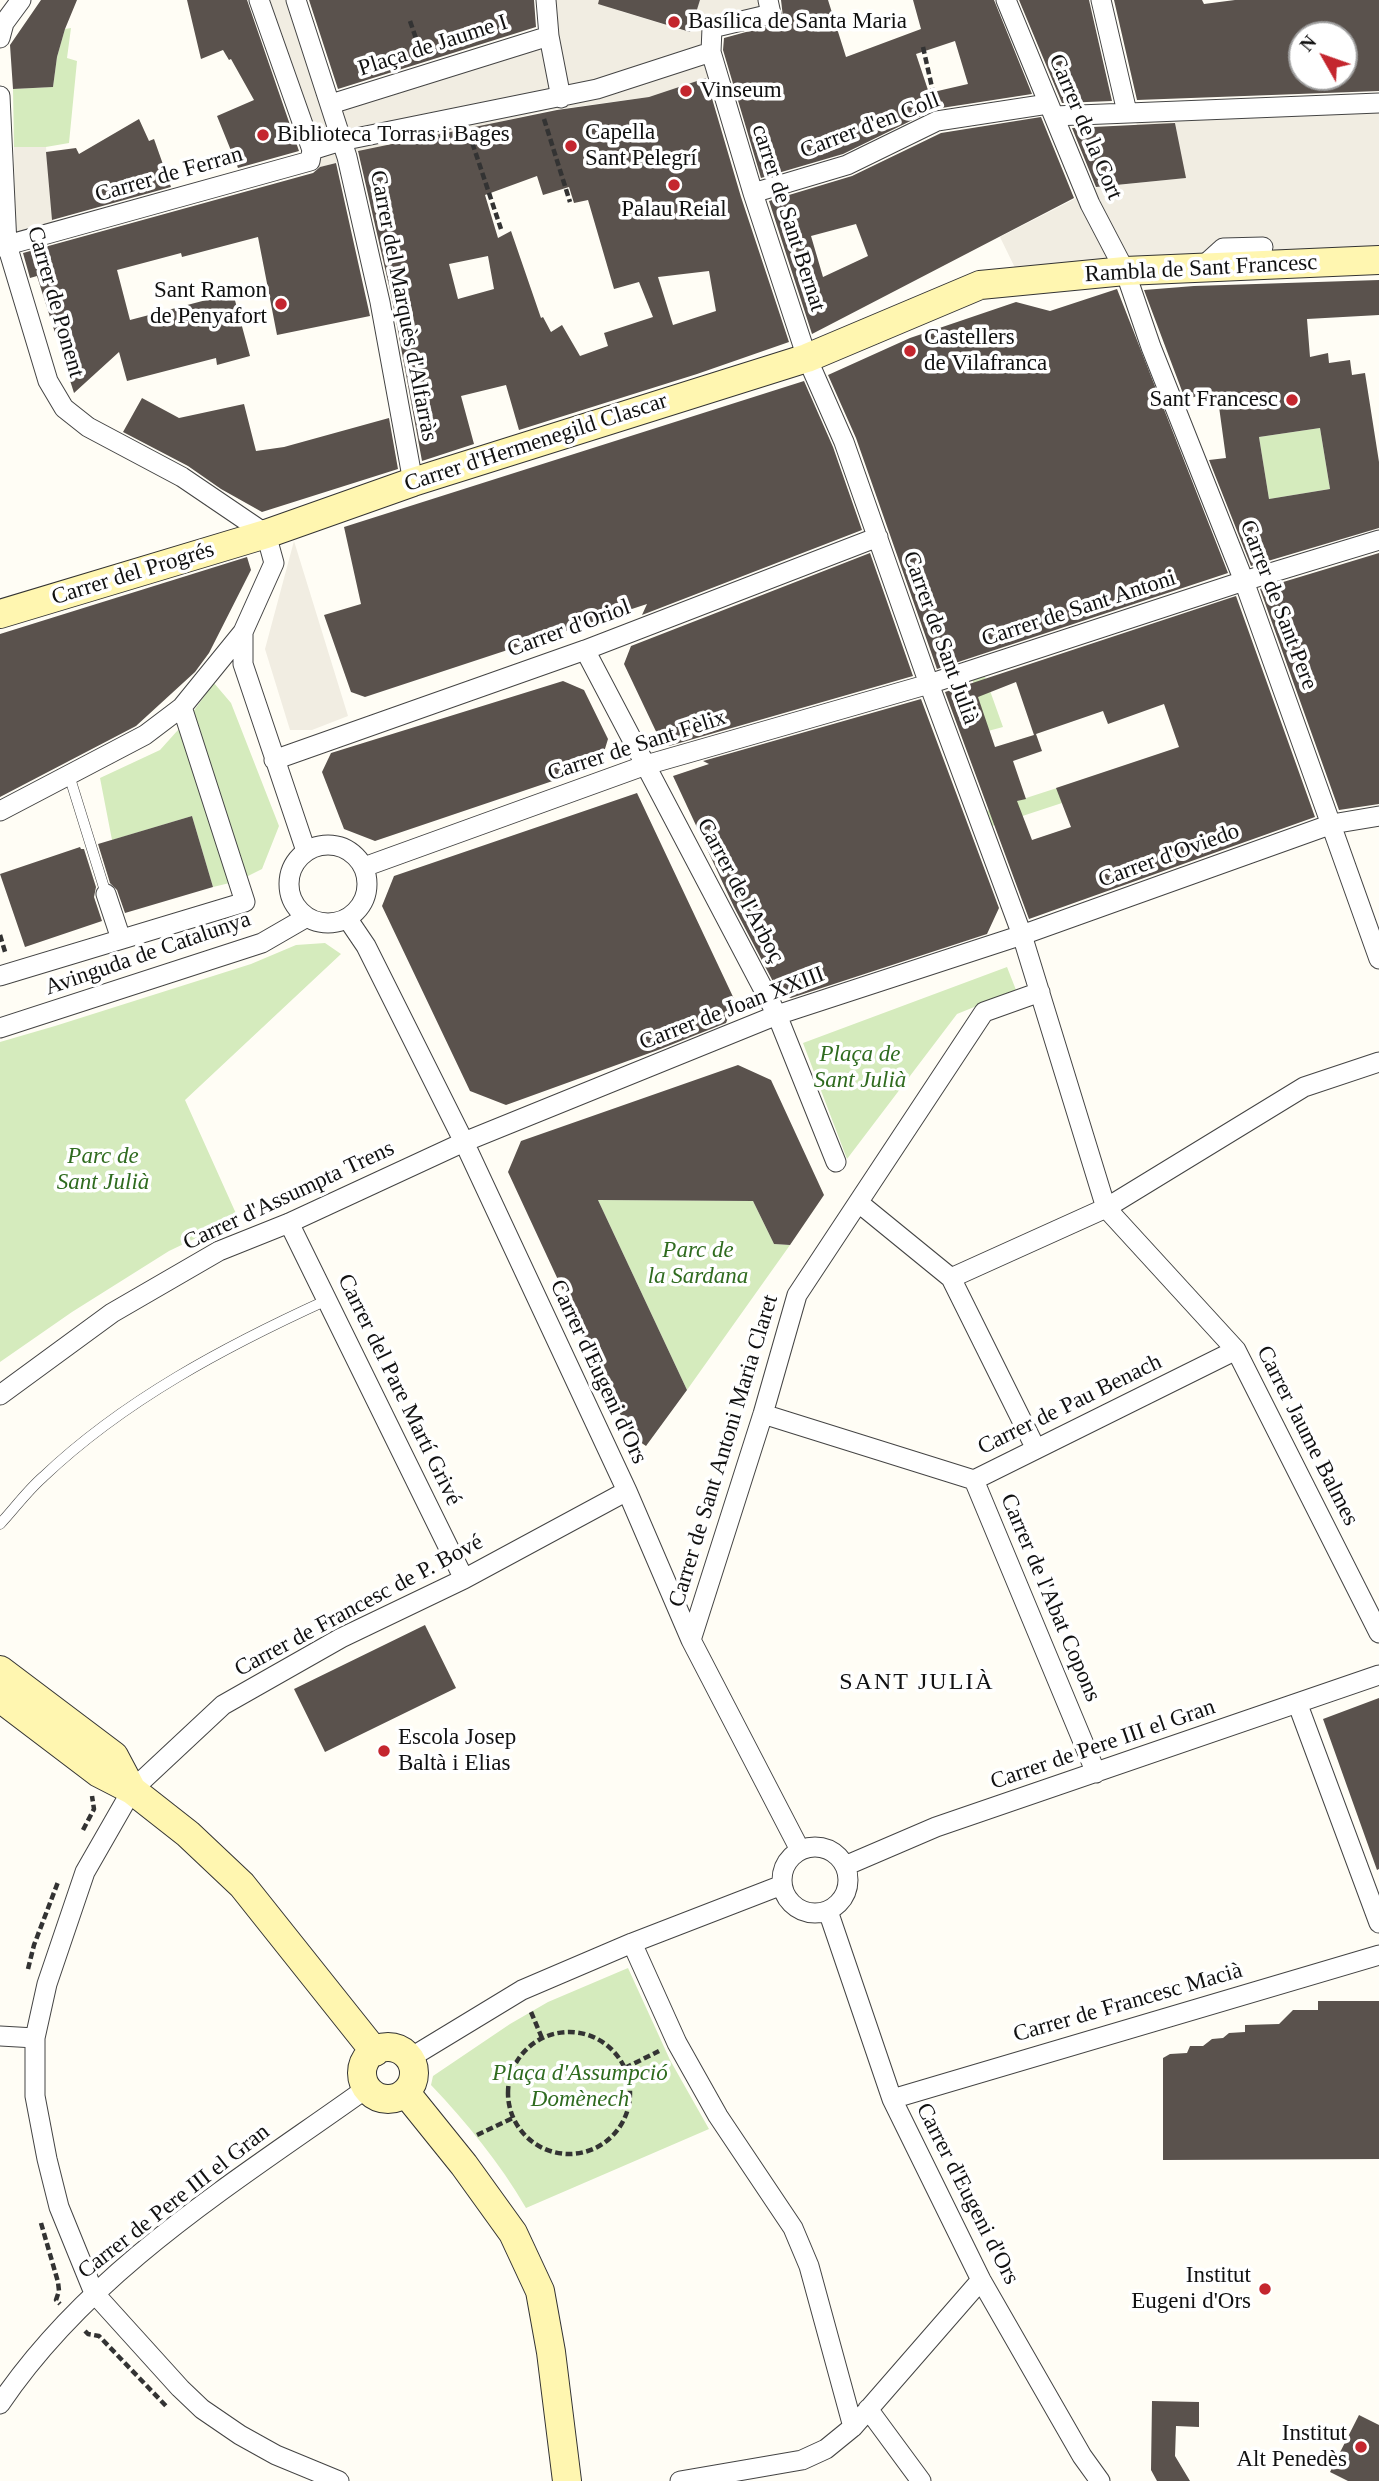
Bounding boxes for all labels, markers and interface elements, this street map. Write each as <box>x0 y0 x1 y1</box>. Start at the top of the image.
place label: Basílica de Santa Maria <box>688 8 907 36</box>
street label: Plaça de Jaume I <box>355 9 511 83</box>
marker: Basílica de Santa Maria <box>666 14 682 30</box>
north arrow <box>1288 21 1358 91</box>
text: N <box>1296 31 1321 55</box>
street label: Carrer de la Cort <box>1042 50 1128 204</box>
place label: Vinseum <box>700 77 782 105</box>
marker: Vinseum <box>678 83 694 99</box>
street label: Carrer d'en Coll <box>796 87 944 165</box>
place label: Capella Sant Pelegrí <box>585 119 697 173</box>
place label: Biblioteca Torras i Bages <box>277 121 510 149</box>
street label: carrer de Sant Bernat <box>745 121 831 315</box>
marker: Biblioteca Torras i Bages <box>255 127 271 143</box>
marker: Capella Sant Pelegrí <box>563 138 579 154</box>
street label: Carrer de Ferran <box>92 141 246 209</box>
street label: Carrer del Marquès d'Alfarràs <box>363 168 443 444</box>
marker: Palau Reial <box>666 177 682 193</box>
place label: Palau Reial <box>621 196 727 224</box>
street label: Carrer de Ponent <box>20 223 90 381</box>
street label: Rambla de Sant Francesc <box>1084 249 1318 289</box>
place label: Sant Ramon de Penyafort <box>150 277 267 331</box>
marker: Sant Ramon de Penyafort <box>273 296 289 312</box>
place label: Castellers de Vilafranca <box>924 324 1047 378</box>
marker: Castellers de Vilafranca <box>902 343 918 359</box>
place label: Sant Francesc <box>1150 386 1278 414</box>
street label: Carrer d'Hermenegild Clascar <box>401 387 671 499</box>
marker: Sant Francesc <box>1284 392 1300 408</box>
street label: Carrer de Sant Pere <box>1233 516 1323 694</box>
street label: Carrer del Progrés <box>48 536 218 612</box>
street label: Carrer de Sant Julià <box>896 548 984 728</box>
street label: Carrer de Sant Antoni <box>978 565 1180 653</box>
street label: Carrer d'Oriol <box>504 594 634 664</box>
street label: Carrer de Sant Fèlix <box>544 704 730 788</box>
street label: Carrer de l'Arboç <box>690 814 790 968</box>
street label: Carrer d'Oviedo <box>1095 818 1243 894</box>
street label: Avinguda de Catalunya <box>42 906 254 1002</box>
street label: Carrer de Joan XXIII <box>636 961 828 1057</box>
park label: Plaça de Sant Julià <box>814 1041 906 1095</box>
street label: Carrer d'Assumpta Trens <box>179 1135 399 1257</box>
park label: Parc de Sant Julià <box>57 1143 149 1197</box>
park label: Parc de la Sardana <box>648 1237 748 1291</box>
street label: Carrer del Pare Martí Grivé <box>331 1270 467 1510</box>
street label: Carrer d'Eugeni d'Ors <box>543 1276 653 1468</box>
street label: Carrer de Sant Antoni Maria Claret <box>663 1292 785 1610</box>
street label: Carrer Jaume Balmes <box>1250 1342 1364 1530</box>
street label: Carrer de Pau Benach <box>974 1349 1166 1461</box>
street label: Carrer de l'Abat Copons <box>994 1490 1106 1706</box>
street label: Carrer de Francesc de P. Bové <box>230 1529 488 1683</box>
district label: SANT JULIÀ <box>841 1669 993 1697</box>
street label: Carrer de Pere III el Gran <box>987 1694 1219 1796</box>
place label: Escola Josep Baltà i Elias <box>398 1724 516 1778</box>
marker: Escola Josep Baltà i Elias <box>376 1743 392 1759</box>
street label: Carrer de Francesc Macià <box>1010 1957 1246 2049</box>
park label: Plaça d'Assumpció Domènech <box>492 2060 668 2114</box>
street label: Carrer d'Eugeni d'Ors <box>909 2099 1025 2289</box>
street label: Carrer de Pere III el Gran <box>73 2119 275 2285</box>
place label: Institut Eugeni d'Ors <box>1131 2262 1251 2316</box>
marker: Institut Eugeni d'Ors <box>1257 2281 1273 2297</box>
place label: Institut Alt Penedès <box>1236 2420 1347 2474</box>
marker: Institut Alt Penedès <box>1353 2439 1369 2455</box>

